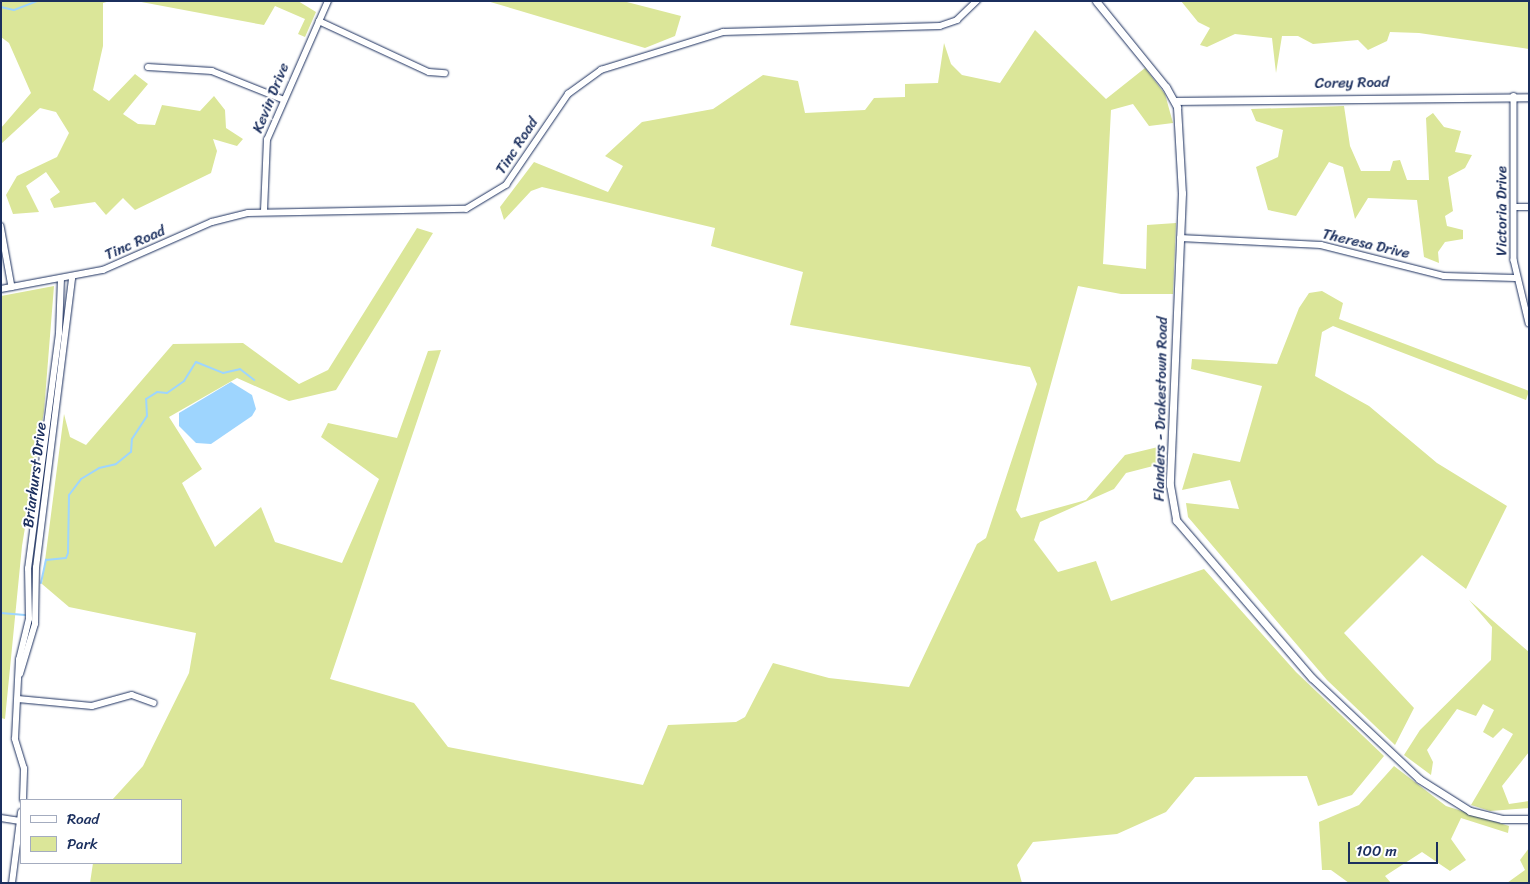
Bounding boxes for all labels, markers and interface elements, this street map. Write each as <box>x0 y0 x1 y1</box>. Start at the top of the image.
street label: Kevin Drive <box>249 60 293 136</box>
street label: Corey Road <box>1315 73 1389 93</box>
street label: Tinc Road <box>492 114 542 178</box>
street label: Victoria Drive <box>1493 166 1511 256</box>
street label: Tinc Road <box>102 222 168 264</box>
street label: Theresa Drive <box>1320 225 1412 263</box>
street label: Flanders - Drakestown Road <box>1150 317 1172 501</box>
street label: Briarhurst Drive <box>20 421 50 529</box>
legend <box>20 799 182 864</box>
text: Road <box>67 806 99 832</box>
text: Park <box>67 831 98 857</box>
scale bar <box>1350 832 1440 864</box>
text: 100 m <box>1356 838 1397 864</box>

